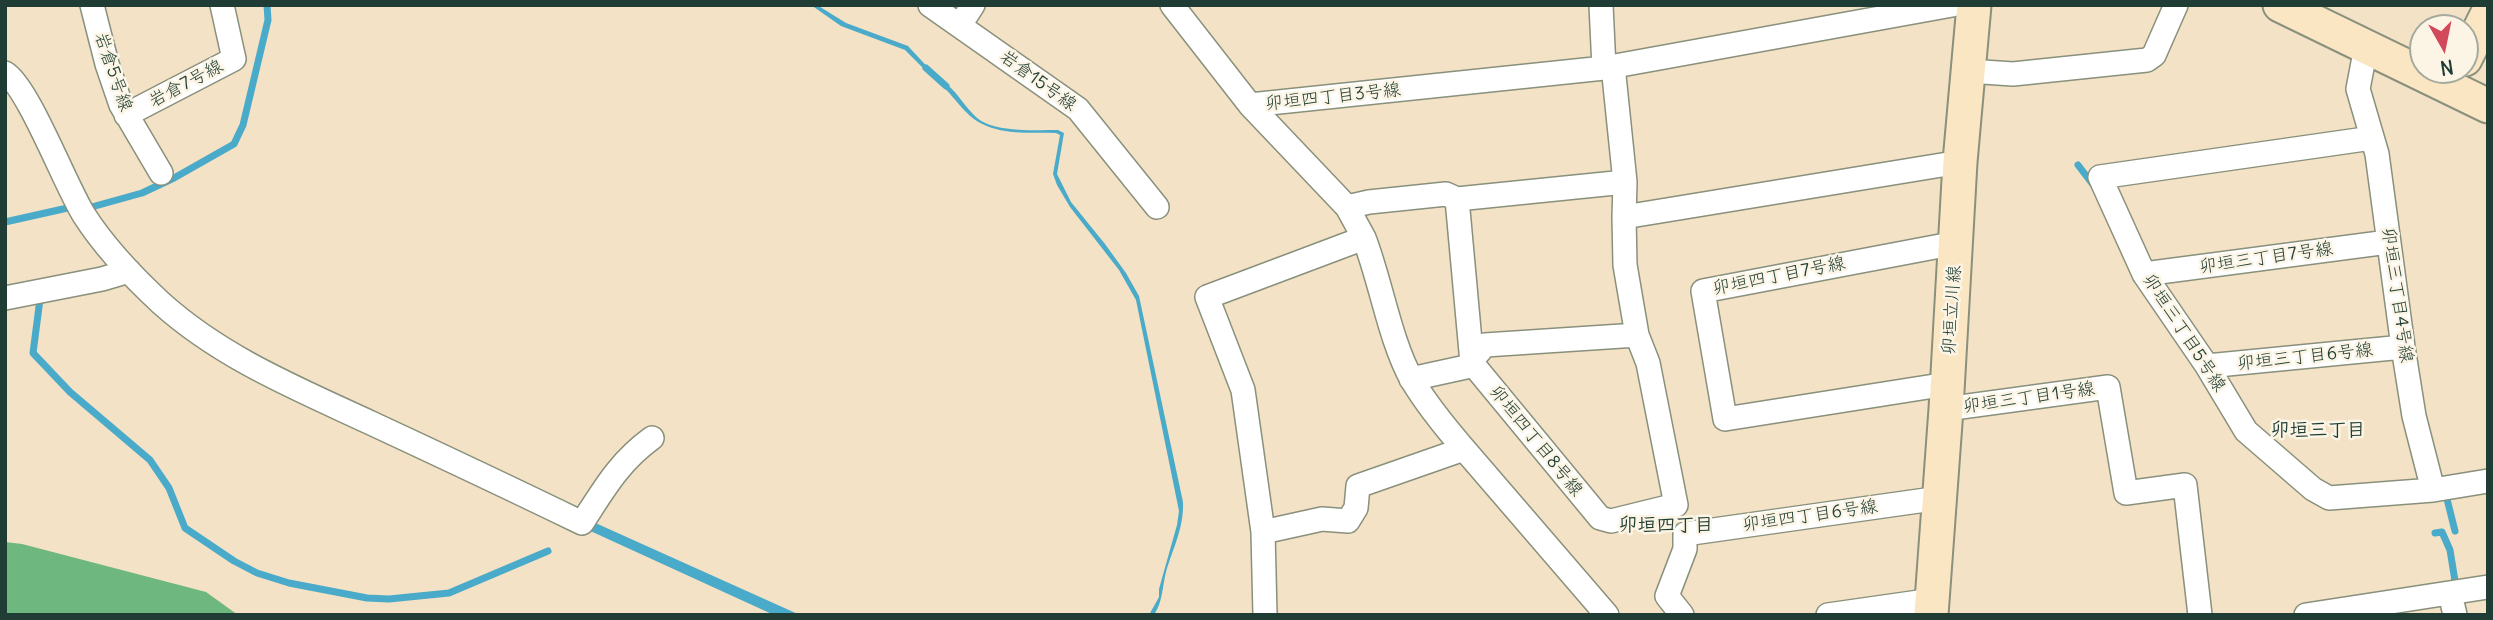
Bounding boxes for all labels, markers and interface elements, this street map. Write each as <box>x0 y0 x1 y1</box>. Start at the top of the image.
north arrow <box>2409 14 2479 84</box>
street label: 岩倉5号線 <box>89 30 137 114</box>
street label: 岩倉15号線 <box>995 46 1081 116</box>
street label: 岩倉7号線 <box>145 55 227 113</box>
text: N <box>2439 55 2455 81</box>
street label: 卯垣四丁目3号線 <box>1264 79 1402 115</box>
street label: 卯垣三丁目4号線 <box>2377 226 2417 364</box>
street label: 卯垣三丁目7号線 <box>2198 238 2334 278</box>
street label: 卯垣四丁目7号線 <box>1711 253 1847 299</box>
street label: 卯垣立川線 <box>1938 264 1966 356</box>
street label: 卯垣三丁目5号線 <box>2138 270 2230 396</box>
street label: 卯垣三丁目6号線 <box>2236 339 2374 375</box>
street label: 卯垣三丁目1号線 <box>1962 378 2096 418</box>
street label: 卯垣四丁目8号線 <box>1485 381 1587 501</box>
district label: 卯垣三丁目 <box>2271 420 2365 442</box>
street label: 卯垣四丁目6号線 <box>1741 496 1879 536</box>
district label: 卯垣四丁目 <box>1619 515 1713 537</box>

